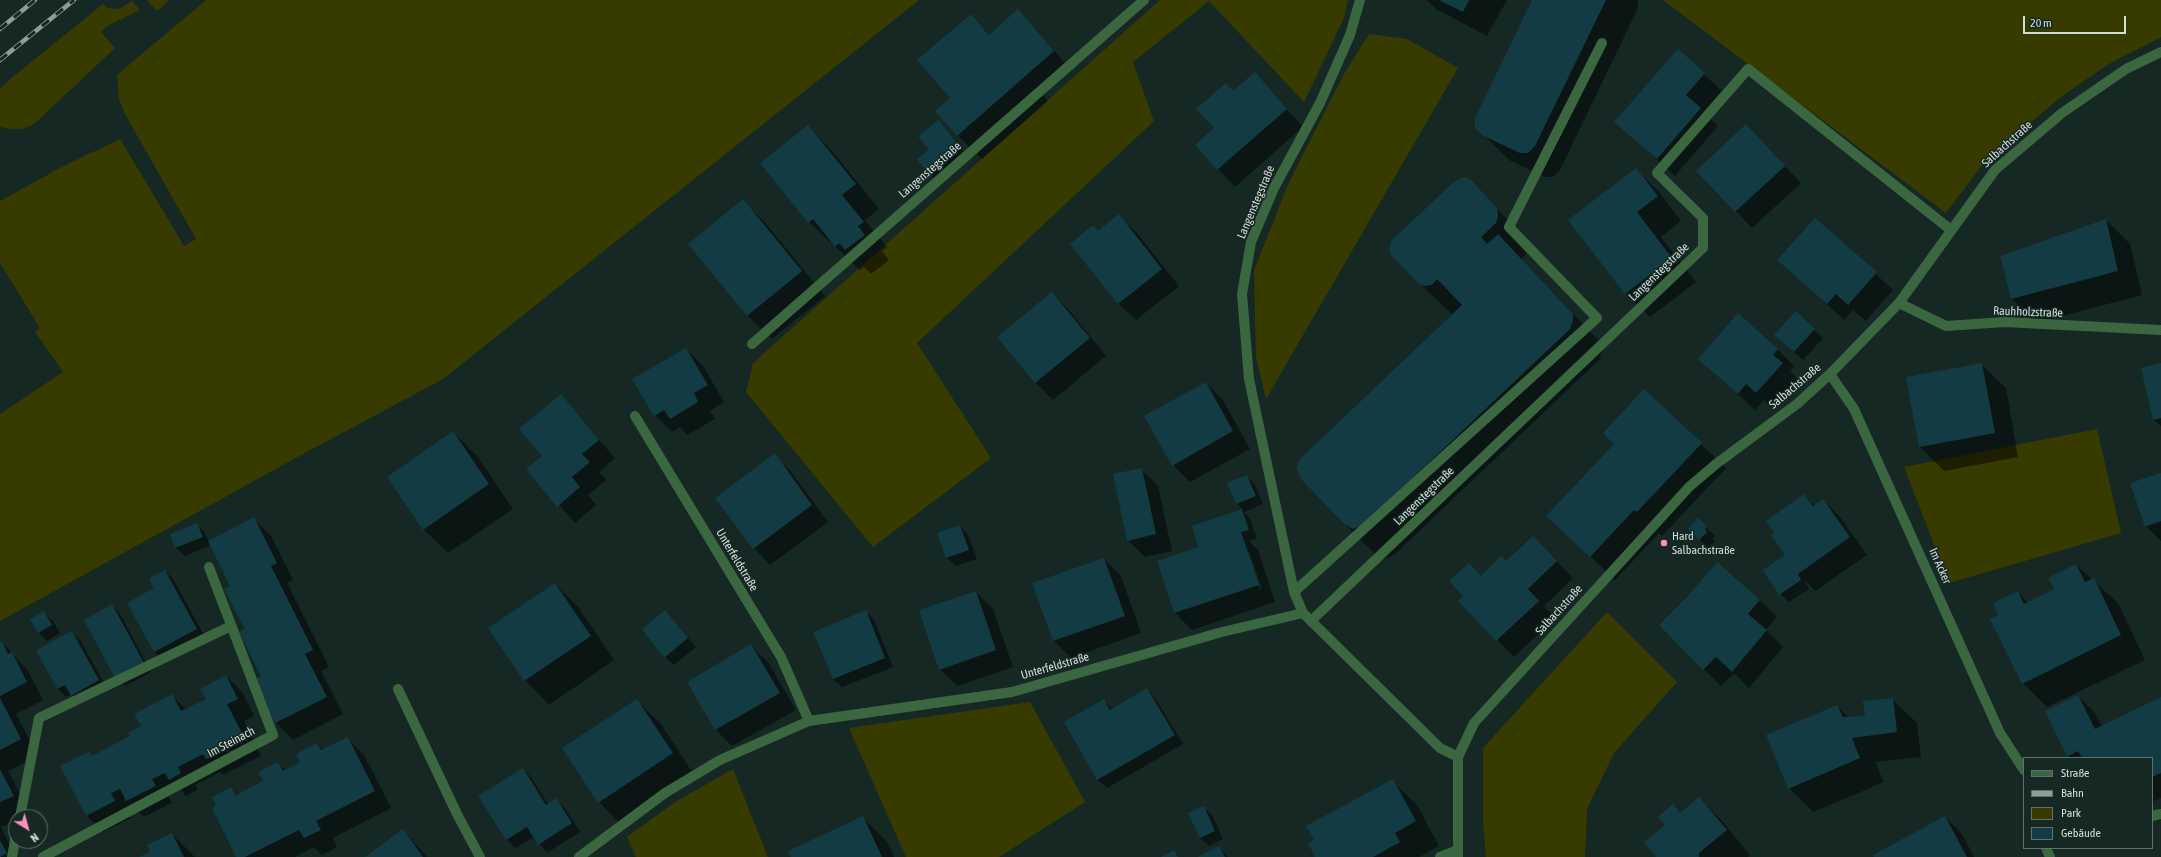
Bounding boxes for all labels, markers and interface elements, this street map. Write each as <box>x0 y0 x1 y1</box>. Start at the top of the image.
scale bar <box>2025 8 2128 34</box>
text: 20 m <box>2030 16 2052 30</box>
street label: Salbachstraße <box>1979 118 2035 170</box>
street label: Langenstegstraße <box>896 139 964 201</box>
street label: Langenstegstraße <box>1234 163 1278 241</box>
street label: Langenstegstraße <box>1626 240 1692 304</box>
street label: Rauhholzstraße <box>1993 304 2063 320</box>
street label: Salbachstraße <box>1766 360 1824 412</box>
street label: Langenstegstraße <box>1391 464 1457 528</box>
street label: Unterfeldstraße <box>713 526 761 594</box>
place label: Hard Salbachstraße <box>1672 529 1735 557</box>
marker: Hard Salbachstraße <box>1659 538 1669 548</box>
street label: Im Acker <box>1926 546 1954 586</box>
street label: Salbachstraße <box>1533 582 1585 638</box>
street label: Unterfeldstraße <box>1019 649 1091 683</box>
street label: Im Steinach <box>205 724 257 760</box>
legend <box>2023 757 2153 849</box>
text: Straße <box>2061 766 2089 780</box>
text: Bahn <box>2061 786 2084 800</box>
text: Park <box>2061 806 2081 820</box>
north arrow <box>8 809 48 849</box>
text: Gebäude <box>2061 826 2101 840</box>
text: N <box>28 831 41 845</box>

